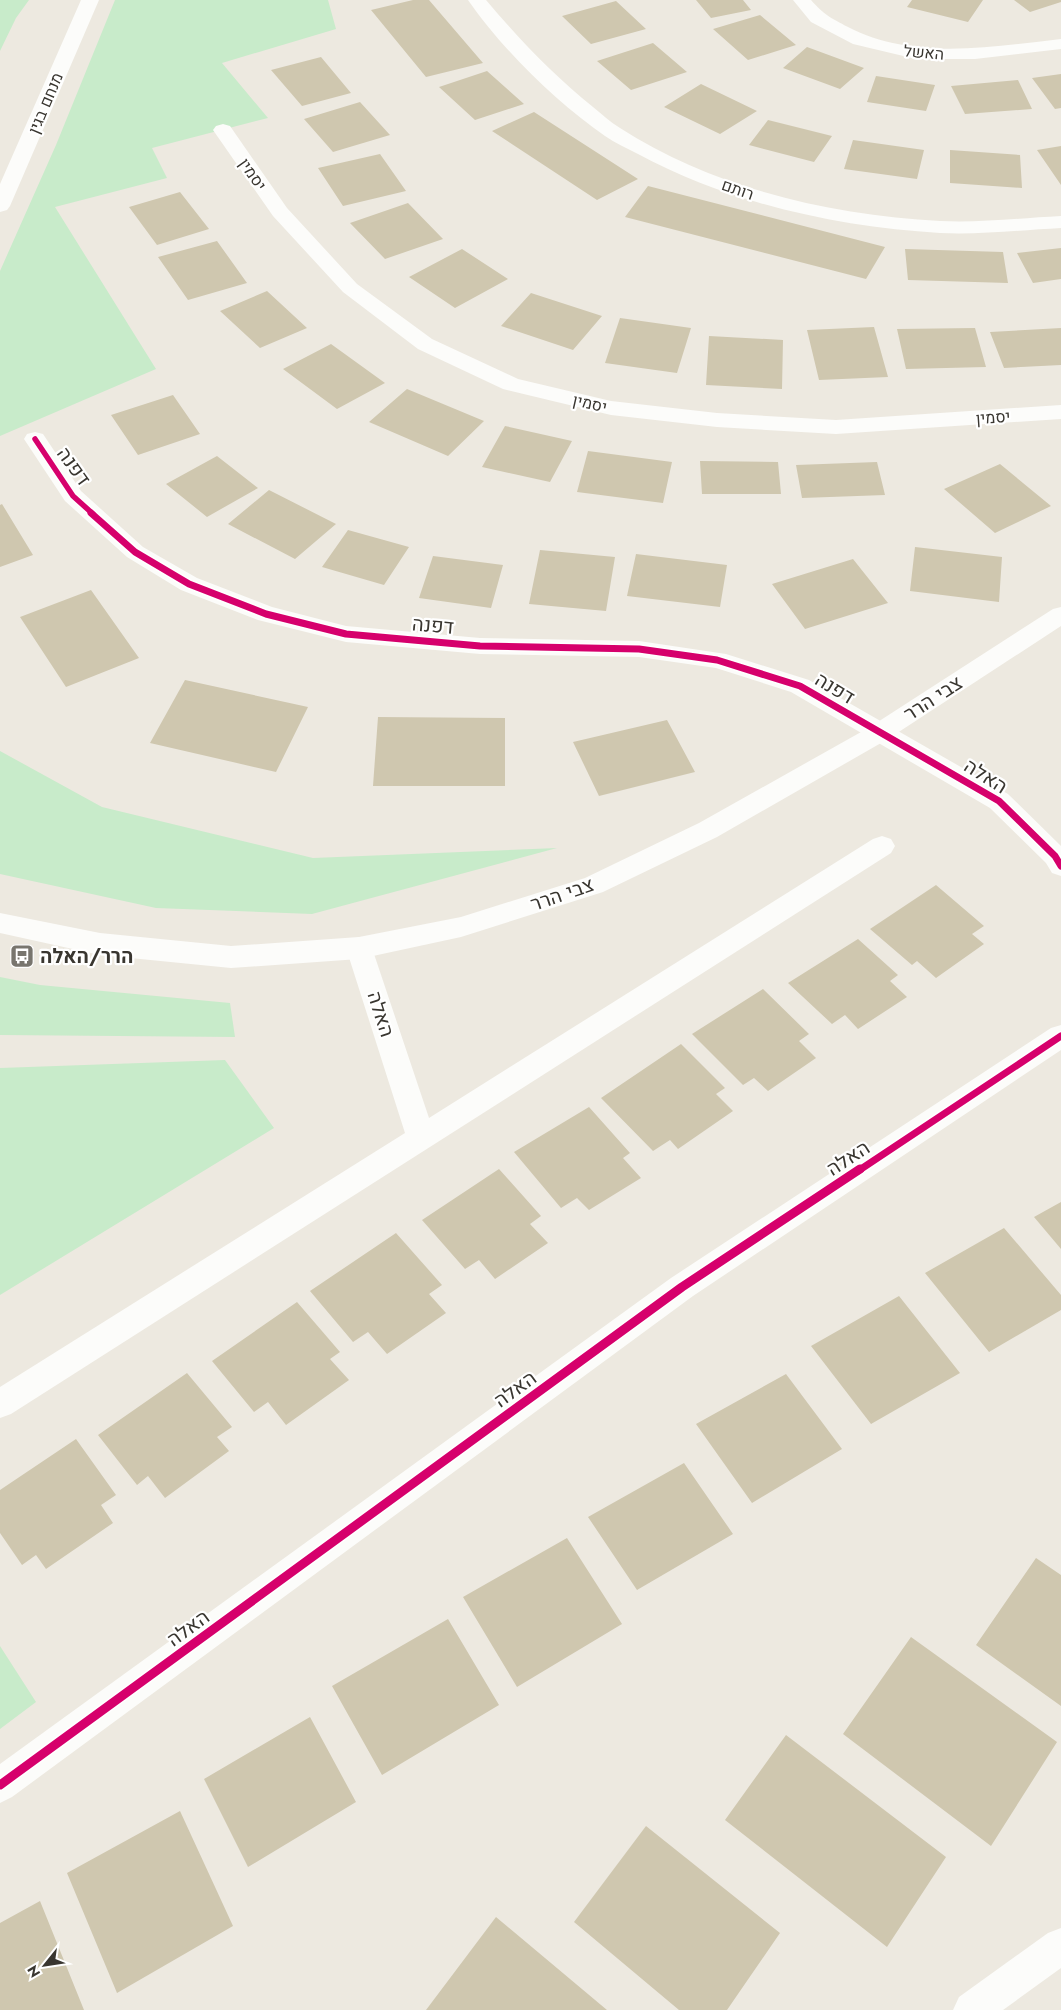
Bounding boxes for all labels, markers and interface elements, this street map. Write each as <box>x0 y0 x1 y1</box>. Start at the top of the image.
street label: האשל <box>903 39 945 66</box>
street label: מנחם בגין <box>22 69 69 137</box>
street label: יסמין <box>233 154 272 195</box>
street label: רותם <box>719 173 757 206</box>
street label: יסמין <box>570 388 609 419</box>
street label: יסמין <box>975 405 1011 430</box>
street label: דפנה <box>50 441 98 492</box>
street label: דפנה <box>411 609 455 642</box>
street label: דפנה <box>809 665 860 712</box>
street label: צבי הרר <box>898 669 968 728</box>
street label: האלה <box>958 752 1013 801</box>
street label: צבי הרר <box>527 870 598 919</box>
place label: הרר/האלה <box>40 942 133 971</box>
bus stop icon: הרר/האלה <box>9 943 35 969</box>
street label: האלה <box>360 988 402 1041</box>
street label: האלה <box>821 1134 876 1183</box>
street label: האלה <box>488 1364 543 1415</box>
street label: האלה <box>161 1603 216 1654</box>
north arrow <box>20 1940 70 1990</box>
text: N <box>22 1962 45 1981</box>

